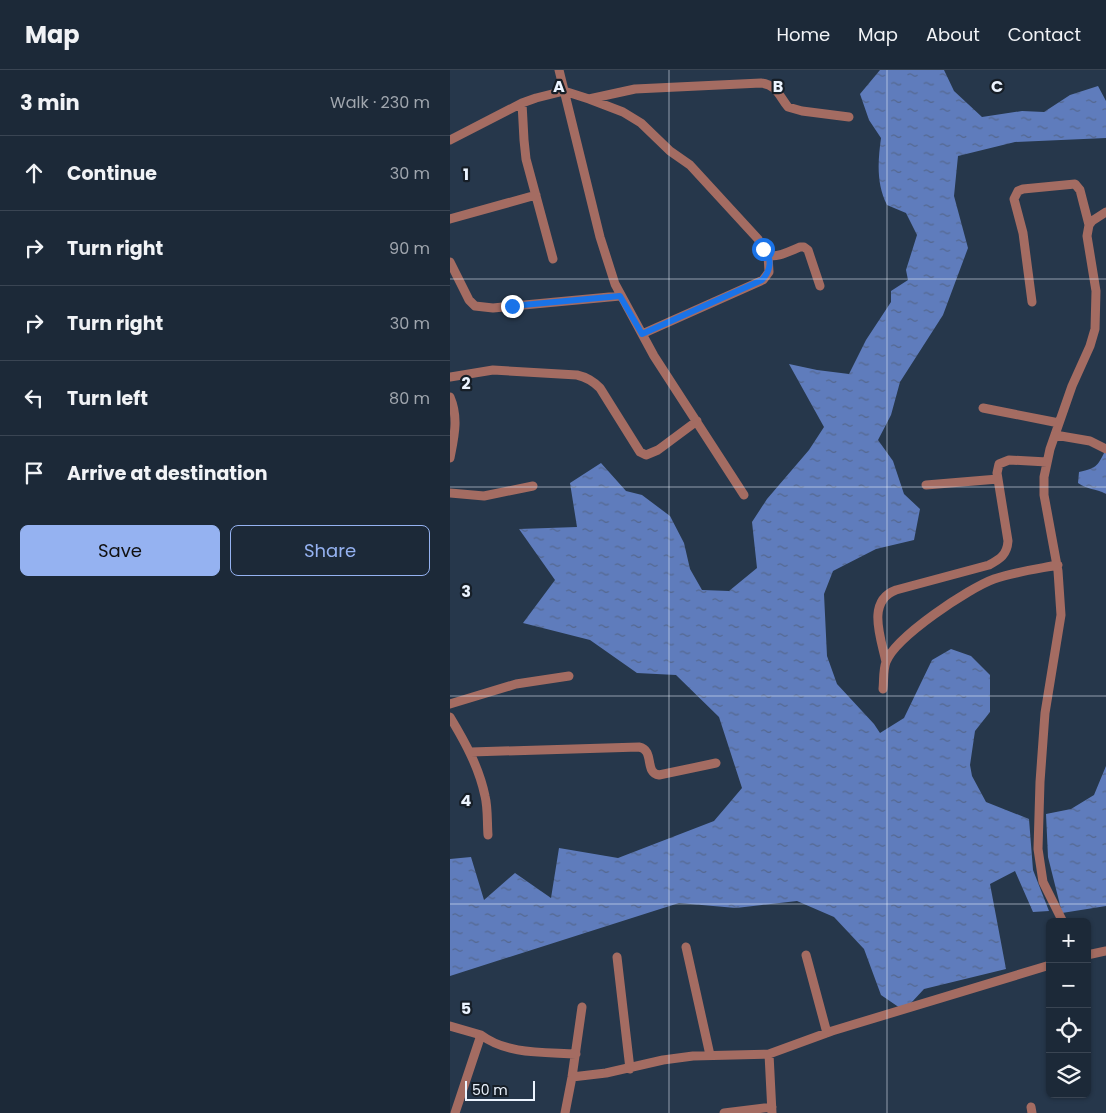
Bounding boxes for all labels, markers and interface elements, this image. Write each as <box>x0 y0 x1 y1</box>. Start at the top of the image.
text: Map <box>25 18 80 51</box>
text: Home <box>776 22 830 47</box>
text: Map <box>858 22 898 47</box>
text: About <box>926 22 980 47</box>
text: Contact <box>1008 22 1081 47</box>
text: A <box>553 75 565 98</box>
text: B <box>773 75 783 98</box>
text: C <box>991 75 1003 98</box>
text: 3 min <box>20 88 80 117</box>
text: Walk · 230 m <box>330 91 430 114</box>
icon: ahead <box>20 159 48 187</box>
text: Continue <box>67 160 157 187</box>
text: 30 m <box>390 162 430 185</box>
text: 1 <box>463 163 469 186</box>
icon: right <box>20 234 48 262</box>
text: Turn right <box>67 235 163 262</box>
text: 90 m <box>389 237 430 260</box>
route start <box>752 238 775 261</box>
route end <box>501 295 524 318</box>
icon: right <box>20 309 48 337</box>
text: Turn right <box>67 310 163 337</box>
text: 30 m <box>390 312 430 335</box>
text: 2 <box>461 372 471 395</box>
icon: left <box>20 384 48 412</box>
text: Turn left <box>67 385 148 412</box>
text: 80 m <box>389 387 430 410</box>
icon: arrive <box>20 459 48 487</box>
text: Arrive at destination <box>67 460 268 487</box>
button: Save <box>20 525 220 576</box>
button: Share <box>230 525 430 576</box>
text: 3 <box>461 580 471 603</box>
text: 4 <box>461 789 472 812</box>
map controls <box>1046 918 1091 1098</box>
button: + <box>1046 918 1091 963</box>
button: − <box>1046 963 1091 1008</box>
text: 5 <box>461 997 471 1020</box>
button: locate <box>1046 1008 1091 1053</box>
button: layers <box>1046 1053 1091 1098</box>
scale bar <box>465 1078 535 1101</box>
text: 50 m <box>472 1080 508 1100</box>

